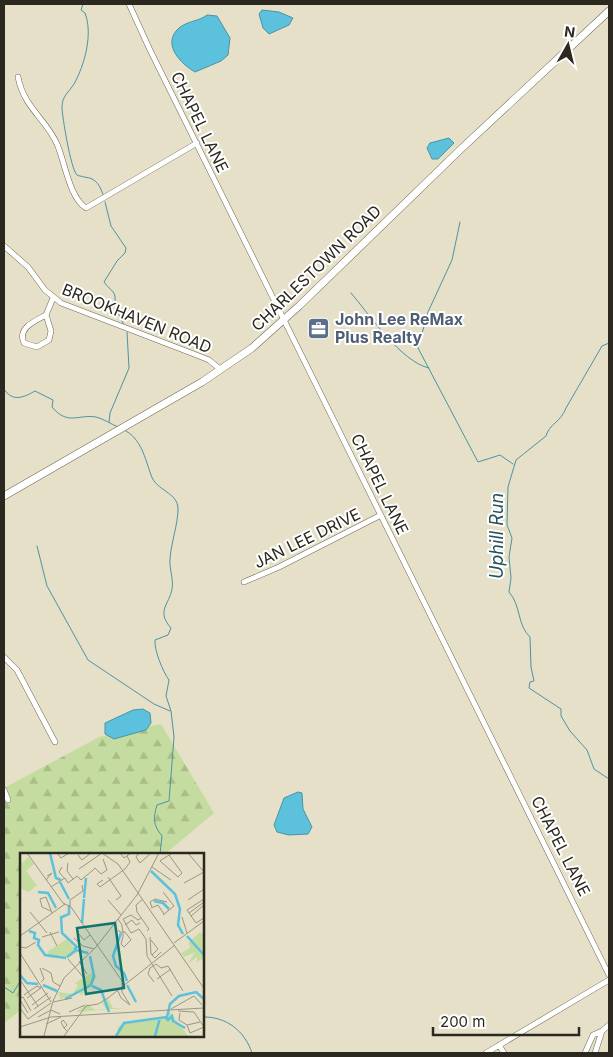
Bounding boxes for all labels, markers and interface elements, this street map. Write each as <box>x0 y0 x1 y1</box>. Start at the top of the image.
north arrow <box>543 20 593 70</box>
text: N <box>563 22 576 41</box>
street label: CHAPEL LANE <box>167 68 233 176</box>
street label: CHARLESTOWN ROAD <box>247 201 385 335</box>
street label: BROOKHAVEN ROAD <box>59 279 215 357</box>
place label: John Lee ReMax Plus Realty <box>335 309 463 347</box>
office icon: John Lee ReMax Plus Realty <box>307 316 331 340</box>
street label: CHAPEL LANE <box>347 430 413 538</box>
water label: Uphill Run <box>486 493 507 579</box>
street label: JAN LEE DRIVE <box>250 504 364 572</box>
street label: CHAPEL LANE <box>527 793 595 899</box>
inset map <box>20 853 204 1037</box>
scale bar <box>433 1004 579 1036</box>
text: 200 m <box>440 1012 485 1031</box>

